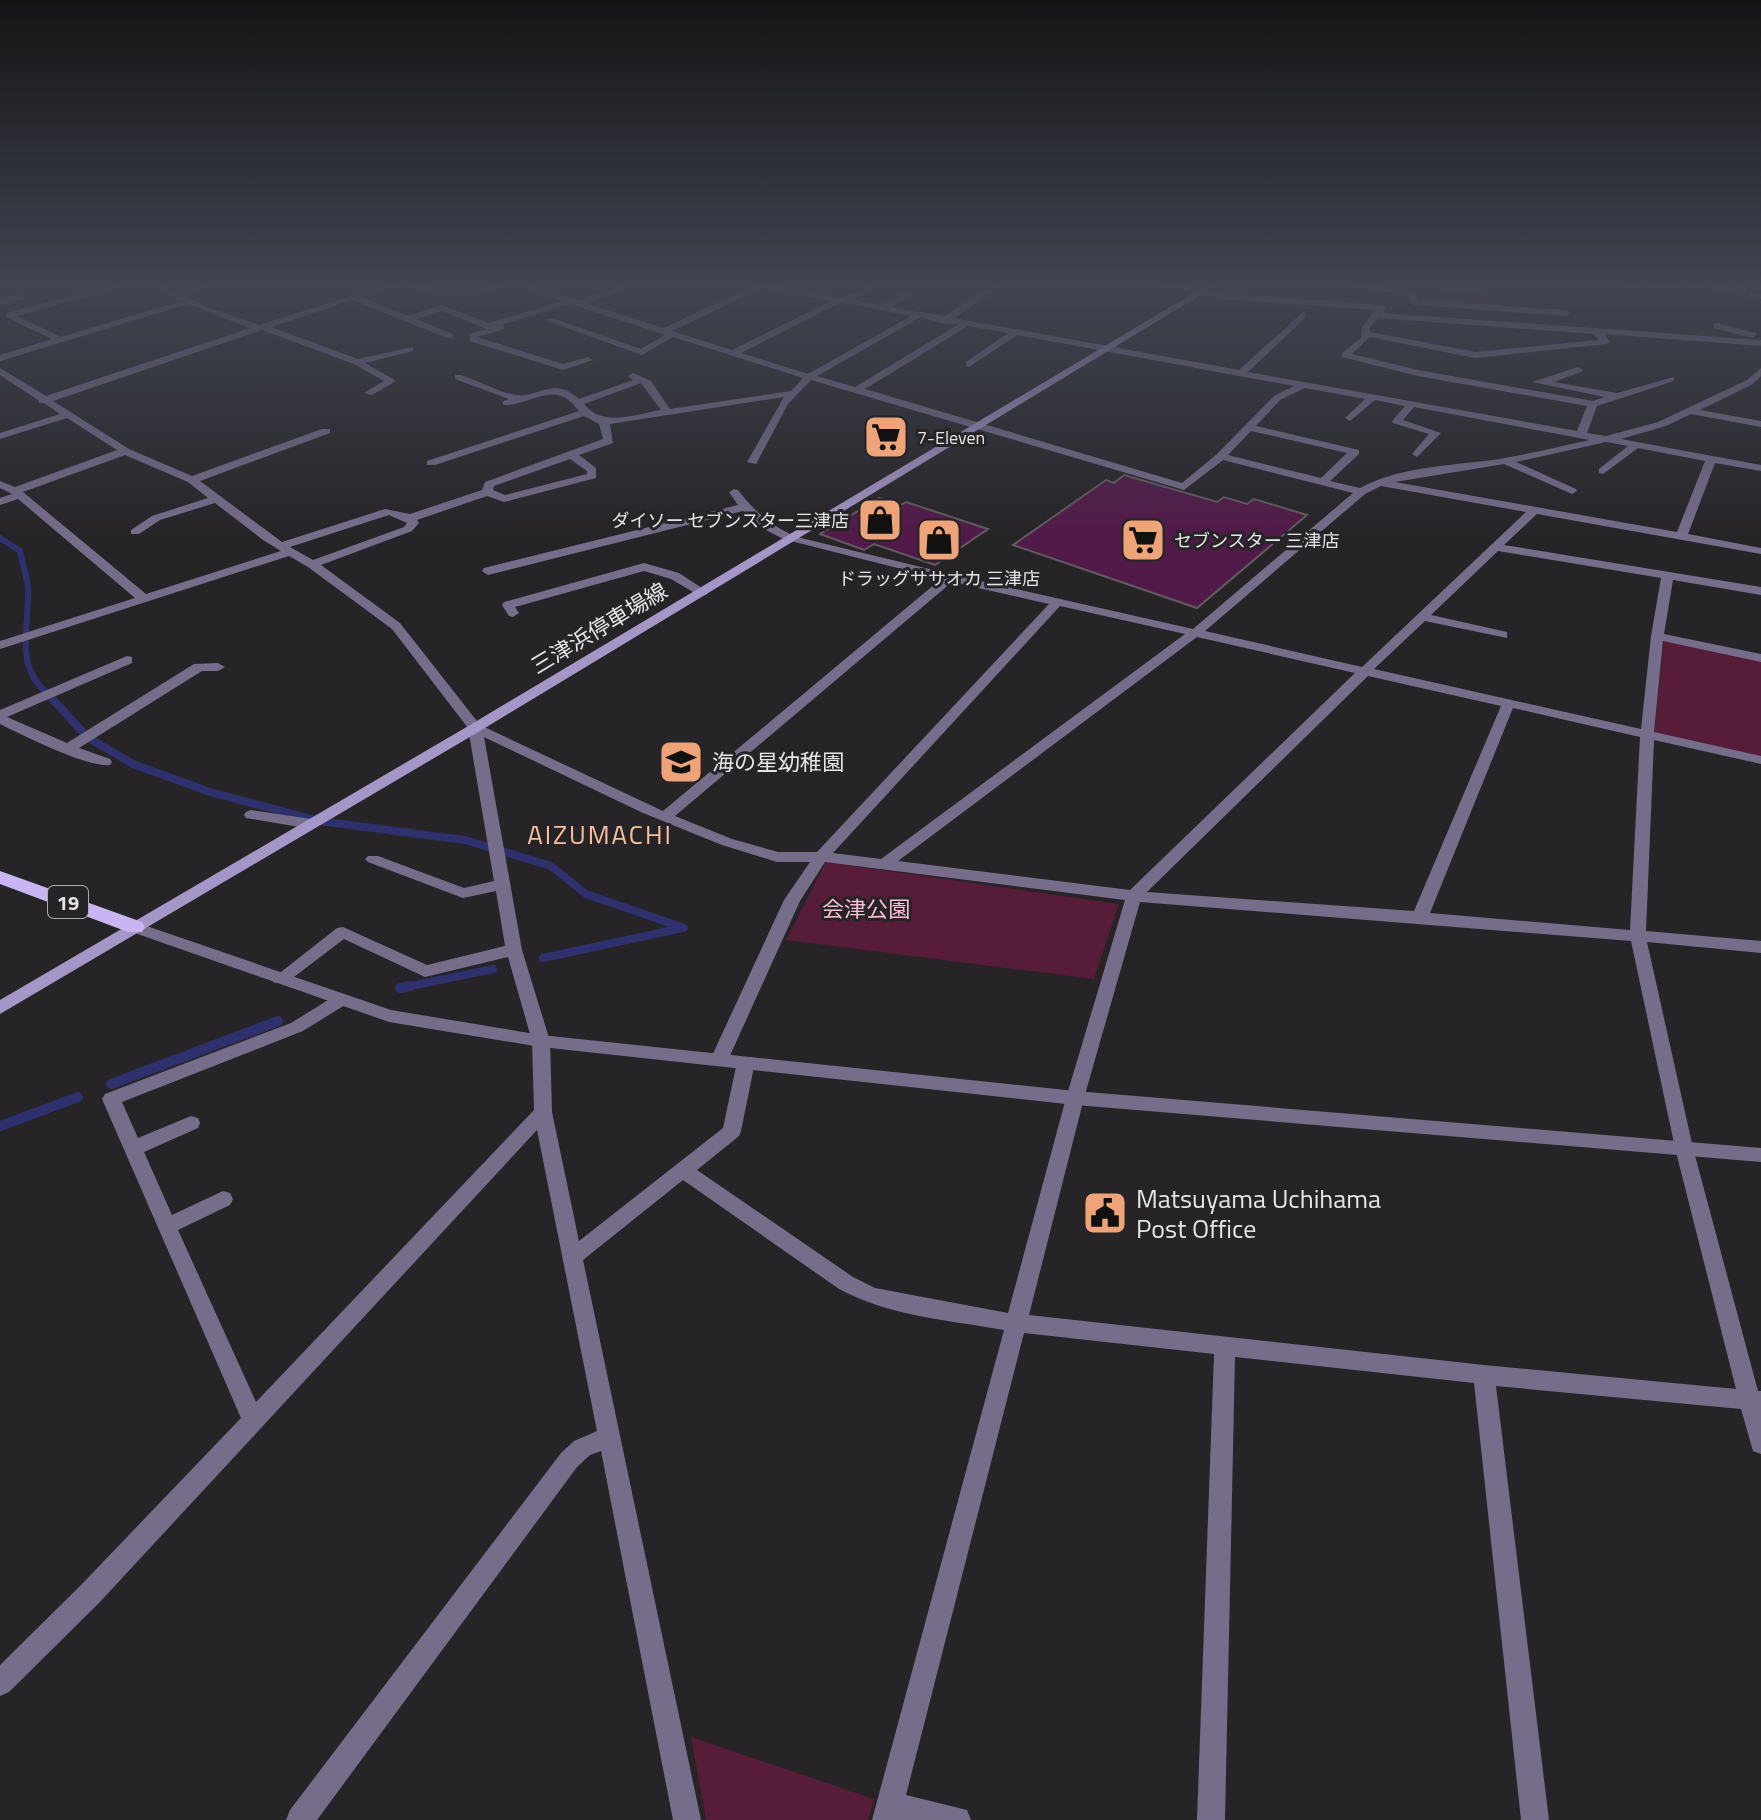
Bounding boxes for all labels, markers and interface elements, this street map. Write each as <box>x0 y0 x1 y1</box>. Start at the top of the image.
supermarket icon: 7-Eleven <box>862 413 910 461</box>
place label: 7-Eleven <box>917 424 985 451</box>
shop icon: ダイソー セブンスター三津店 <box>856 496 904 544</box>
place label: ダイソー セブンスター三津店 <box>611 507 849 534</box>
shop icon: ドラッグササオカ 三津店 <box>915 516 963 564</box>
supermarket icon: セブンスター 三津店 <box>1119 516 1167 564</box>
place label: セブンスター 三津店 <box>1174 527 1340 554</box>
place label: ドラッグササオカ 三津店 <box>838 565 1040 592</box>
street label: 三津浜停車場線 <box>524 574 674 682</box>
school or university icon: 海の星幼稚園 <box>657 738 705 786</box>
place label: 海の星幼稚園 <box>712 745 844 779</box>
district label: AIZUMACHI <box>527 815 673 854</box>
road number: 19 <box>48 886 88 918</box>
park label: 会津公園 <box>822 892 910 926</box>
place label: Matsuyama Uchihama Post Office <box>1136 1179 1381 1248</box>
public building icon: Matsuyama Uchihama Post Office <box>1081 1189 1129 1237</box>

